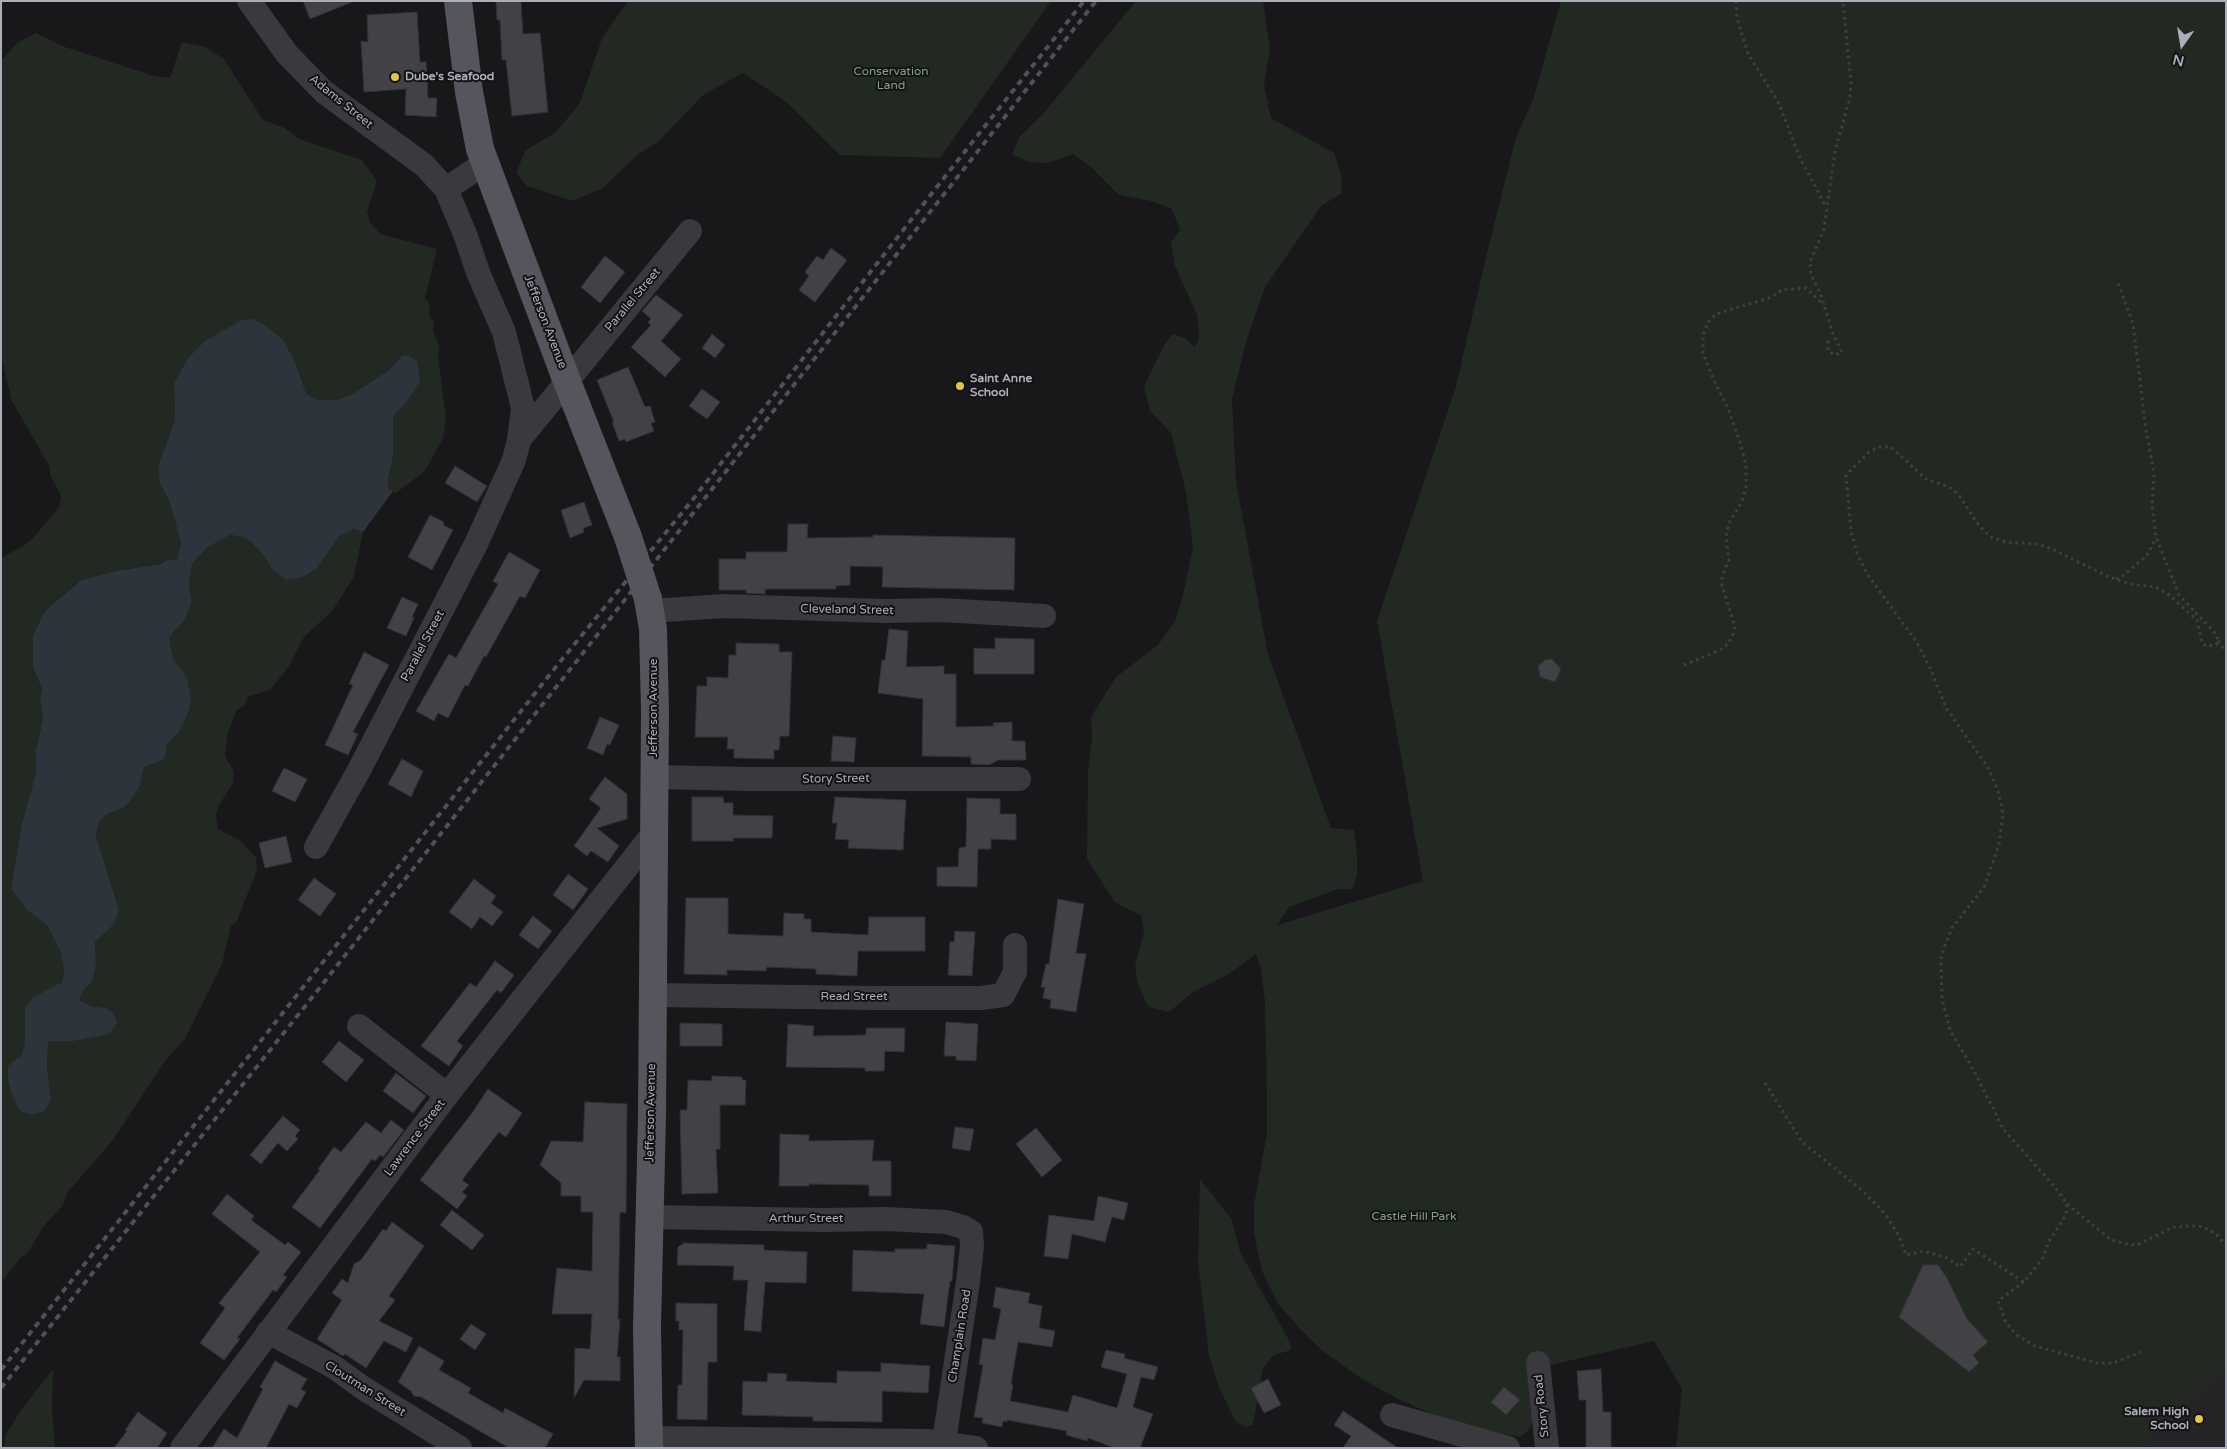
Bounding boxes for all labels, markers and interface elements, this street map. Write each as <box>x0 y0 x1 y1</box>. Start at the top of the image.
north arrow <box>2157 20 2207 70</box>
text: N <box>2171 51 2186 70</box>
park label: Conservation Land <box>854 65 928 93</box>
place label: Dube's Seafood <box>405 70 494 84</box>
marker: Dube's Seafood <box>389 71 401 83</box>
street label: Adams Street <box>306 72 376 132</box>
street label: Parallel Street <box>602 265 664 335</box>
street label: Jefferson Avenue <box>521 273 569 371</box>
place label: Saint Anne School <box>970 372 1032 400</box>
marker: Saint Anne School <box>954 380 966 392</box>
street label: Cleveland Street <box>800 602 894 618</box>
street label: Parallel Street <box>398 608 448 684</box>
street label: Jefferson Avenue <box>647 658 661 758</box>
street label: Story Street <box>802 771 870 787</box>
street label: Read Street <box>820 990 888 1004</box>
street label: Jefferson Avenue <box>643 1063 659 1163</box>
street label: Lawrence Street <box>382 1097 448 1179</box>
park label: Castle Hill Park <box>1372 1210 1456 1224</box>
street label: Arthur Street <box>769 1212 843 1226</box>
street label: Champlain Road <box>946 1288 974 1384</box>
street label: Cloutman Street <box>322 1358 408 1420</box>
street label: Story Road <box>1532 1374 1552 1438</box>
place label: Salem High School <box>2124 1405 2189 1433</box>
marker: Salem High School <box>2193 1413 2205 1425</box>

